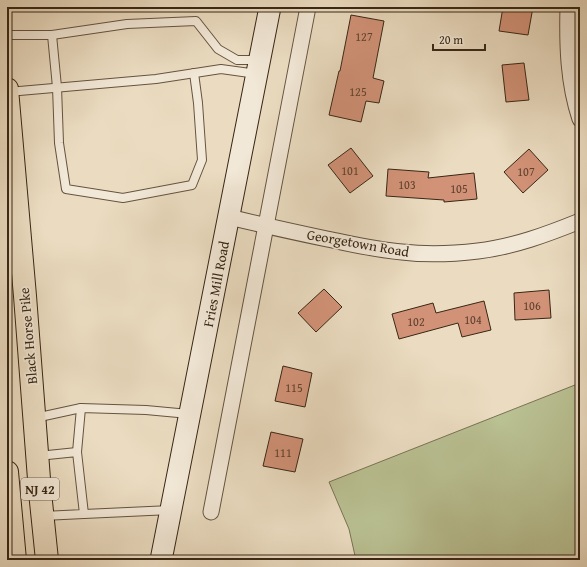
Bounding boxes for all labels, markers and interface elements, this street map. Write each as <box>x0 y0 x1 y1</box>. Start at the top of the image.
scale bar <box>433 26 485 52</box>
house number: 127 <box>355 28 373 45</box>
text: 20 m <box>439 31 463 48</box>
house number: 125 <box>349 83 367 100</box>
house number: 101 <box>341 162 359 179</box>
house number: 107 <box>517 163 535 180</box>
house number: 103 <box>398 176 416 193</box>
house number: 105 <box>450 180 468 197</box>
street label: Georgetown Road <box>305 224 411 262</box>
street label: Fries Mill Road <box>198 239 234 329</box>
street label: Black Horse Pike <box>14 286 42 385</box>
house number: 106 <box>523 297 541 314</box>
house number: 104 <box>464 311 482 328</box>
house number: 102 <box>407 313 425 330</box>
house number: 115 <box>285 379 303 396</box>
house number: 111 <box>274 444 292 461</box>
road number: NJ 42 <box>21 478 59 500</box>

